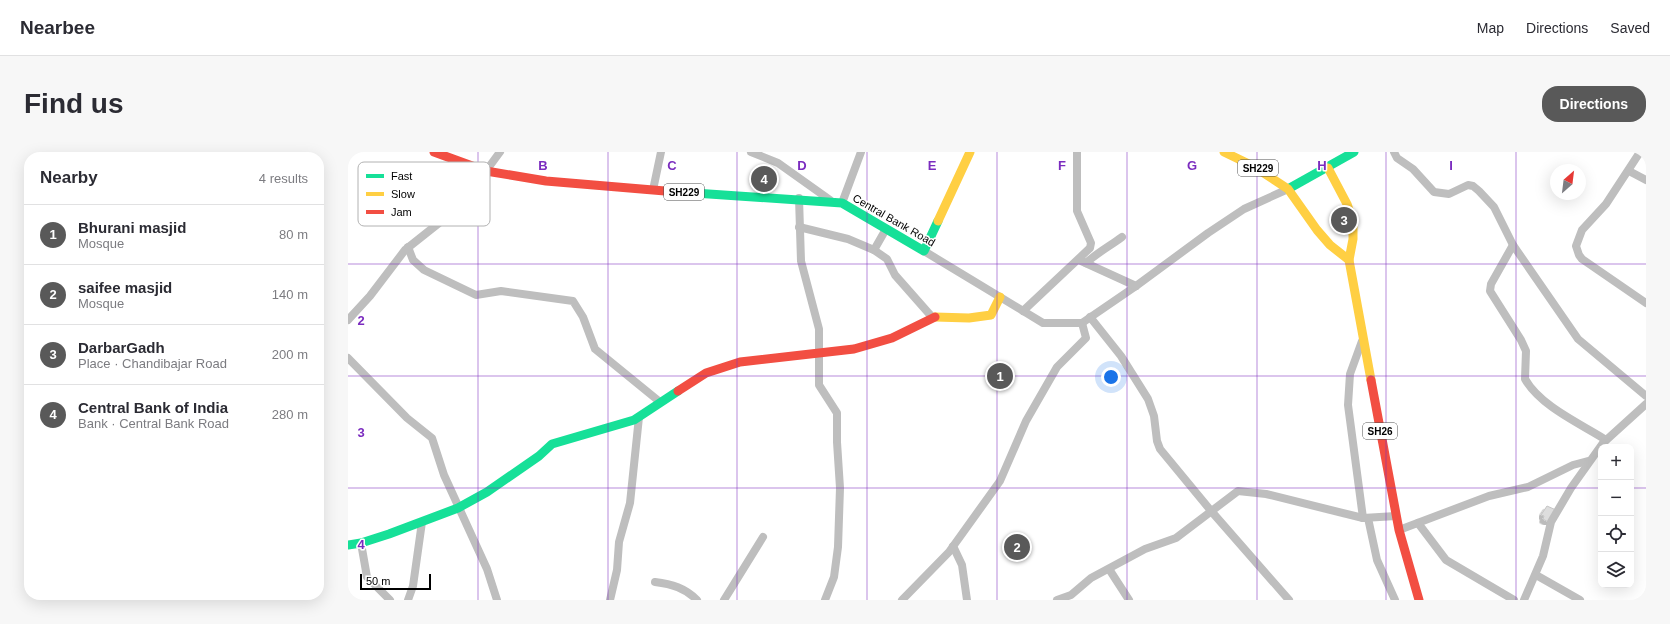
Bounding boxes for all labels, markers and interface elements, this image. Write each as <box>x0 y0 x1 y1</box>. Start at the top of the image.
text: Nearbee <box>20 17 95 38</box>
text: Map <box>1477 20 1504 36</box>
text: Directions <box>1526 20 1588 36</box>
text: Saved <box>1610 20 1650 36</box>
button: Directions <box>1542 86 1646 122</box>
text: Find us <box>24 88 124 119</box>
text: B <box>538 158 548 173</box>
text: C <box>667 158 677 173</box>
text: D <box>797 158 807 173</box>
text: E <box>928 158 937 173</box>
text: F <box>1058 158 1066 173</box>
text: G <box>1187 158 1197 173</box>
text: H <box>1317 158 1327 173</box>
text: I <box>1449 158 1453 173</box>
road number: SH229 <box>1238 160 1278 176</box>
legend <box>358 162 490 226</box>
pin: 4 <box>751 164 777 194</box>
north arrow <box>1550 164 1586 200</box>
text: Nearby <box>40 168 98 187</box>
text: Fast <box>391 170 412 182</box>
text: 4 results <box>259 171 308 186</box>
road number: SH229 <box>664 184 704 200</box>
text: Slow <box>391 188 415 200</box>
street label: Central Bank Road <box>851 192 937 248</box>
pin: 3 <box>1331 205 1357 235</box>
text: Jam <box>391 206 412 218</box>
text: Bhurani masjid <box>78 219 186 236</box>
text: 1 <box>49 227 57 242</box>
text: 80 m <box>279 227 308 242</box>
text: Mosque <box>78 236 124 251</box>
text: saifee masjid <box>78 279 172 296</box>
text: 2 <box>49 287 57 302</box>
text: 140 m <box>272 287 308 302</box>
text: Mosque <box>78 296 124 311</box>
text: 2 <box>357 313 365 328</box>
text: DarbarGadh <box>78 339 165 356</box>
text: 3 <box>49 347 57 362</box>
text: 200 m <box>272 347 308 362</box>
text: Place · Chandibajar Road <box>78 356 227 371</box>
pin: 1 <box>987 361 1013 391</box>
your location <box>1101 367 1121 387</box>
text: Central Bank of India <box>78 399 228 416</box>
text: 4 <box>49 407 57 422</box>
text: 280 m <box>272 407 308 422</box>
text: Bank · Central Bank Road <box>78 416 229 431</box>
road number: SH26 <box>1363 423 1397 439</box>
text: 3 <box>357 425 365 440</box>
map controls <box>1598 444 1634 588</box>
button: + <box>1598 444 1634 480</box>
button: − <box>1598 480 1634 516</box>
button: locate <box>1598 516 1634 552</box>
pin: 2 <box>1004 532 1030 562</box>
text: 4 <box>357 537 365 552</box>
button: layers <box>1598 552 1634 588</box>
scale bar <box>360 572 431 591</box>
text: 50 m <box>366 575 390 587</box>

